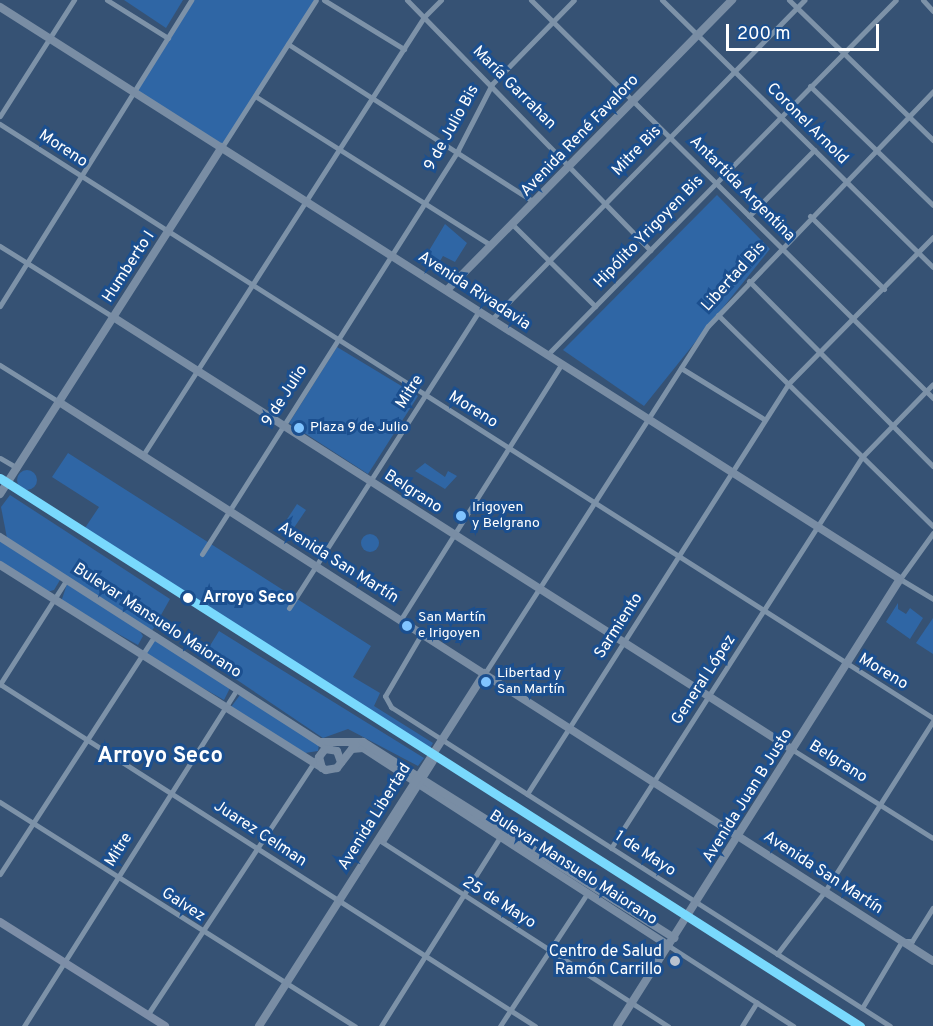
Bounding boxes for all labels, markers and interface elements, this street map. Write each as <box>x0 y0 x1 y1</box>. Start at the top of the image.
scale bar <box>729 12 882 50</box>
text: 200 m <box>737 23 790 46</box>
street label: María Garrahan <box>468 42 560 134</box>
street label: Avenida René Favaloro <box>517 71 643 201</box>
street label: Coronel Arnold <box>762 79 852 169</box>
street label: 9 de Julio Bis <box>420 82 484 174</box>
street label: Mitre Bis <box>608 122 666 180</box>
street label: Moreno <box>35 126 91 172</box>
street label: Antartida Argentina <box>685 132 799 246</box>
street label: Hipólito Yrigoyen Bis <box>590 171 708 293</box>
street label: Humberto I <box>99 228 159 306</box>
street label: Libertad Bis <box>698 238 770 316</box>
street label: Avenida Rivadavia <box>414 247 534 335</box>
street label: 9 de Julio <box>258 362 312 430</box>
street label: Mitre <box>392 371 428 413</box>
street label: Moreno <box>445 387 501 433</box>
place label: Plaza 9 de Julio <box>310 420 408 436</box>
marker: Plaza 9 de Julio <box>293 422 305 434</box>
street label: Belgrano <box>380 466 446 518</box>
place label: Irigoyen y Belgrano <box>472 500 540 532</box>
marker: Irigoyen y Belgrano <box>455 510 467 522</box>
street label: Avenida San Martín <box>274 518 402 608</box>
street label: Bulevar Mansuelo Maiorano <box>69 559 245 683</box>
marker: Arroyo Seco <box>178 588 198 608</box>
place label: Arroyo Seco <box>203 588 294 608</box>
street label: Sarmiento <box>591 590 647 662</box>
place label: San Martín e Irigoyen <box>418 610 486 642</box>
marker: San Martín e Irigoyen <box>401 620 413 632</box>
street label: General López <box>668 631 740 729</box>
street label: Moreno <box>855 650 911 694</box>
place label: Libertad y San Martín <box>497 666 565 698</box>
marker: Libertad y San Martín <box>480 676 492 688</box>
street label: Avenida Juan B Justo <box>699 725 797 867</box>
street label: Belgrano <box>805 737 871 787</box>
district label: Arroyo Seco <box>97 744 223 770</box>
street label: Avenida Libertad <box>334 760 416 874</box>
street label: Juarez Celman <box>210 797 310 871</box>
street label: Bulevar Mansuelo Maiorano <box>485 806 661 930</box>
street label: 1 de Mayo <box>611 827 679 881</box>
street label: Avenida San Martín <box>760 827 886 919</box>
street label: Mitre <box>101 829 137 871</box>
street label: 25 de Mayo <box>459 873 539 933</box>
street label: Galvez <box>158 884 208 926</box>
place label: Centro de Salud Ramón Carrillo <box>549 942 662 980</box>
marker: Centro de Salud Ramón Carrillo <box>666 952 684 970</box>

